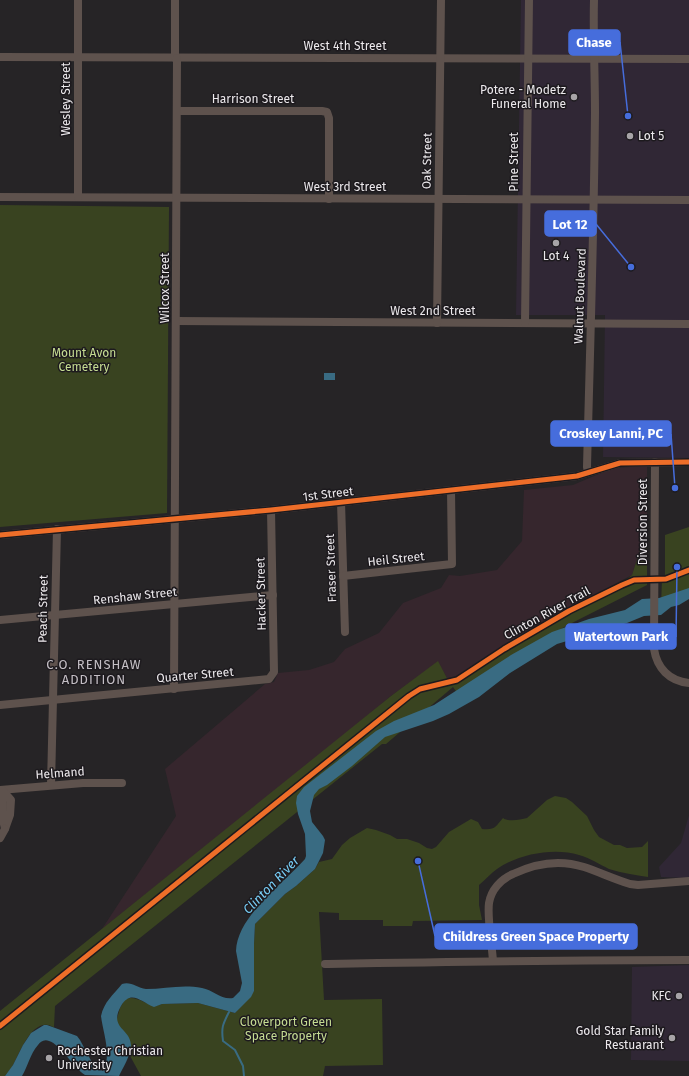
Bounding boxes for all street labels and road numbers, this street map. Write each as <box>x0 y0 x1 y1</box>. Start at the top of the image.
street label: West 4th Street <box>304 39 387 53</box>
street label: Wesley Street <box>59 62 73 136</box>
street label: Harrison Street <box>212 92 295 106</box>
street label: Oak Street <box>420 132 435 189</box>
street label: Pine Street <box>507 132 521 192</box>
street label: West 3rd Street <box>304 180 387 194</box>
street label: Walnut Boulevard <box>571 248 589 344</box>
street label: Wilcox Street <box>158 252 172 323</box>
street label: West 2nd Street <box>390 304 476 318</box>
street label: Diversion Street <box>636 478 650 565</box>
street label: 1st Street <box>302 484 355 504</box>
street label: Fraser Street <box>323 533 339 603</box>
street label: Heil Street <box>367 549 426 569</box>
street label: Hacker Street <box>253 557 269 631</box>
street label: Peach Street <box>35 574 51 643</box>
street label: Clinton River Trail <box>502 583 593 642</box>
street label: Renshaw Street <box>92 585 178 607</box>
street label: Quarter Street <box>156 665 235 685</box>
street label: Helmand <box>35 764 85 782</box>

